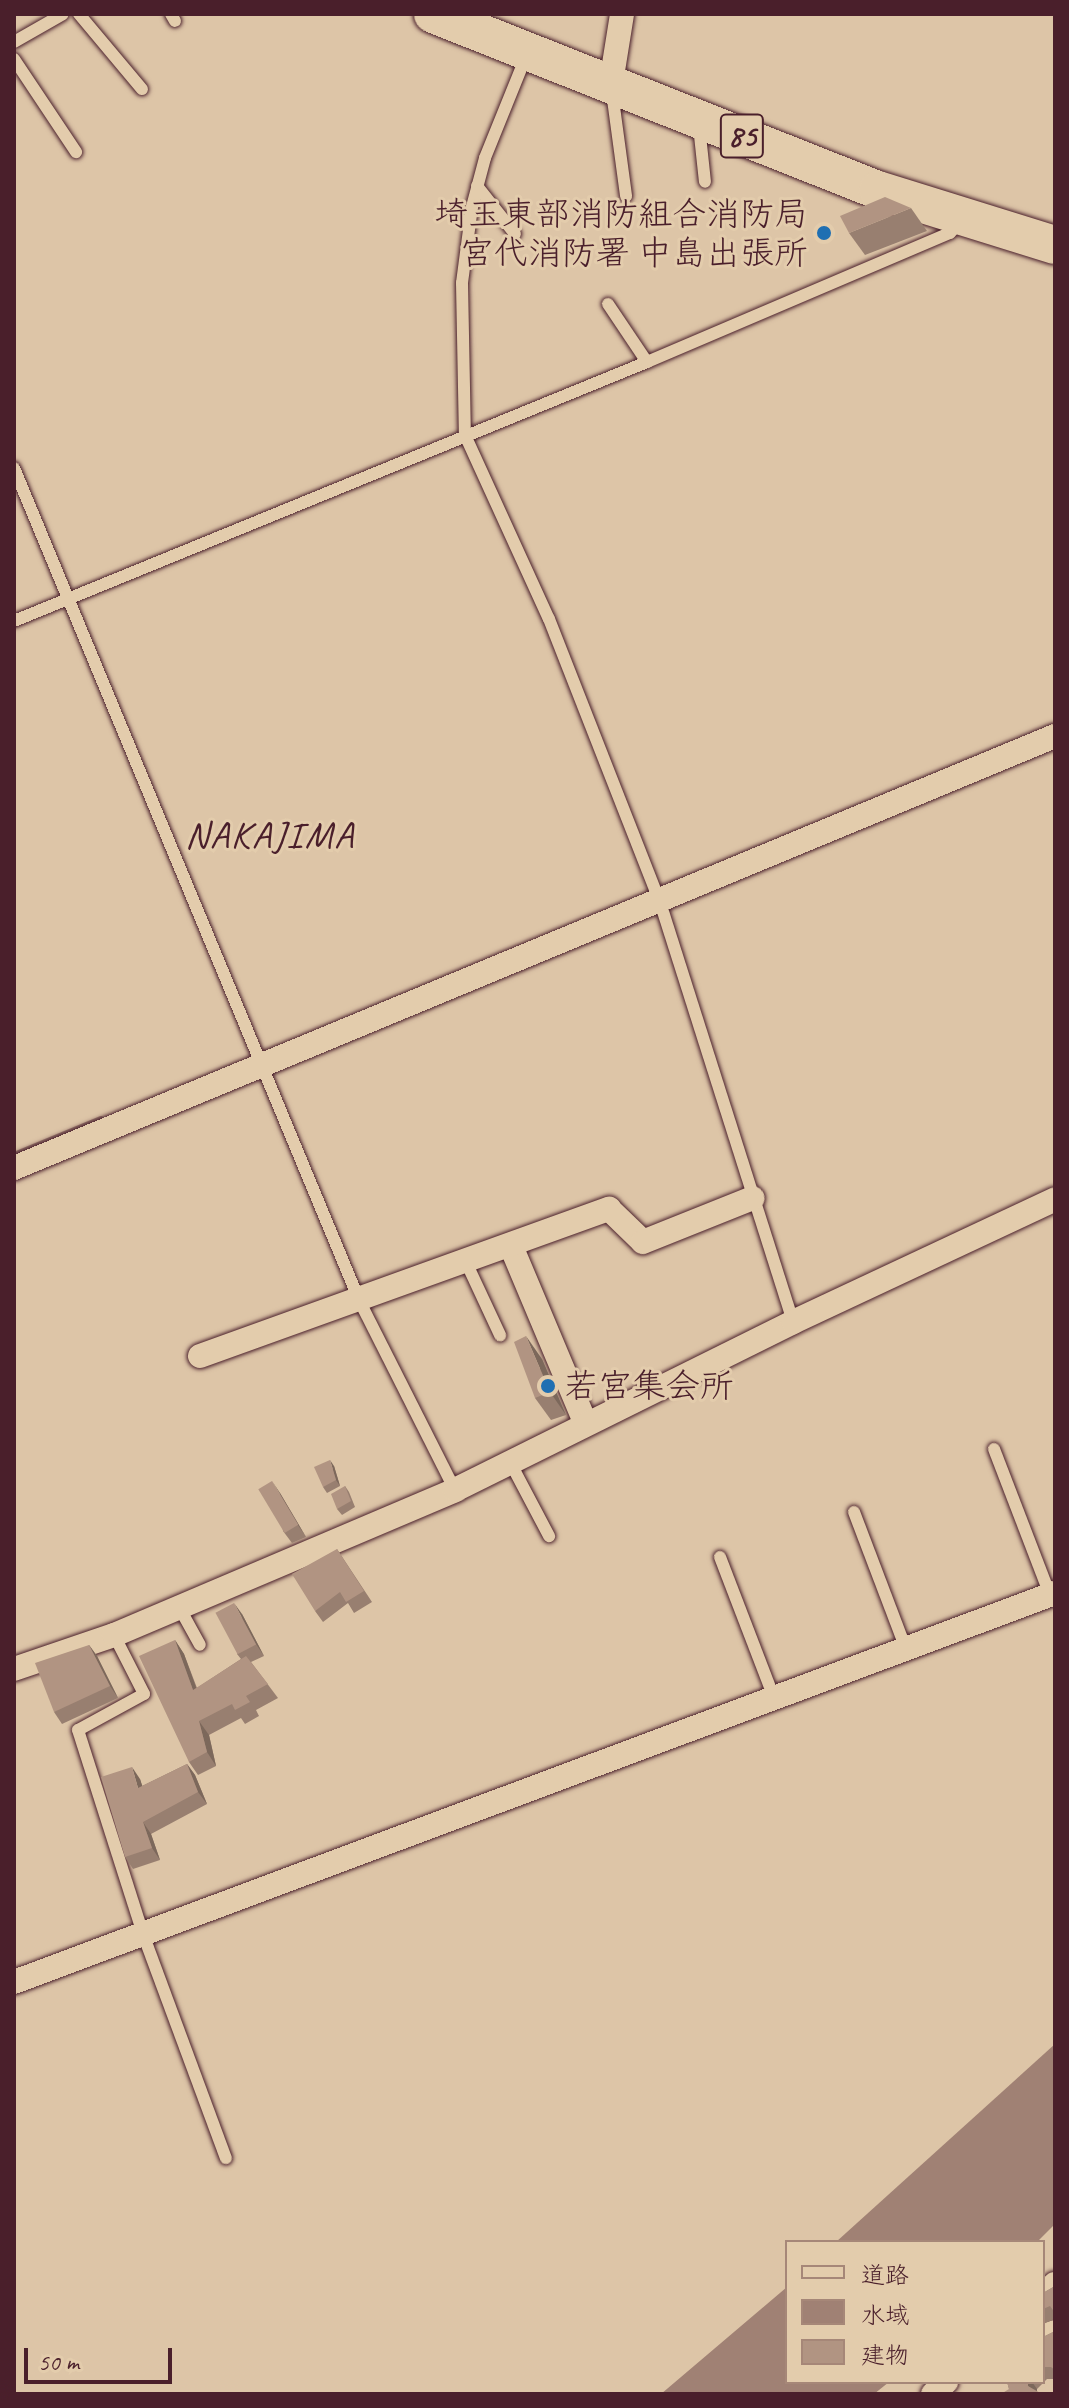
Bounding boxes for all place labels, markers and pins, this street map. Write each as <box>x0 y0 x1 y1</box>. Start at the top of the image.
place label: 埼玉東部消防組合消防局 宮代消防署 中島出張所 <box>434 193 808 272</box>
marker: 埼玉東部消防組合消防局 宮代消防署 中島出張所 <box>815 224 833 242</box>
place label: 若宮集会所 <box>564 1366 734 1406</box>
marker: 若宮集会所 <box>539 1377 557 1395</box>

